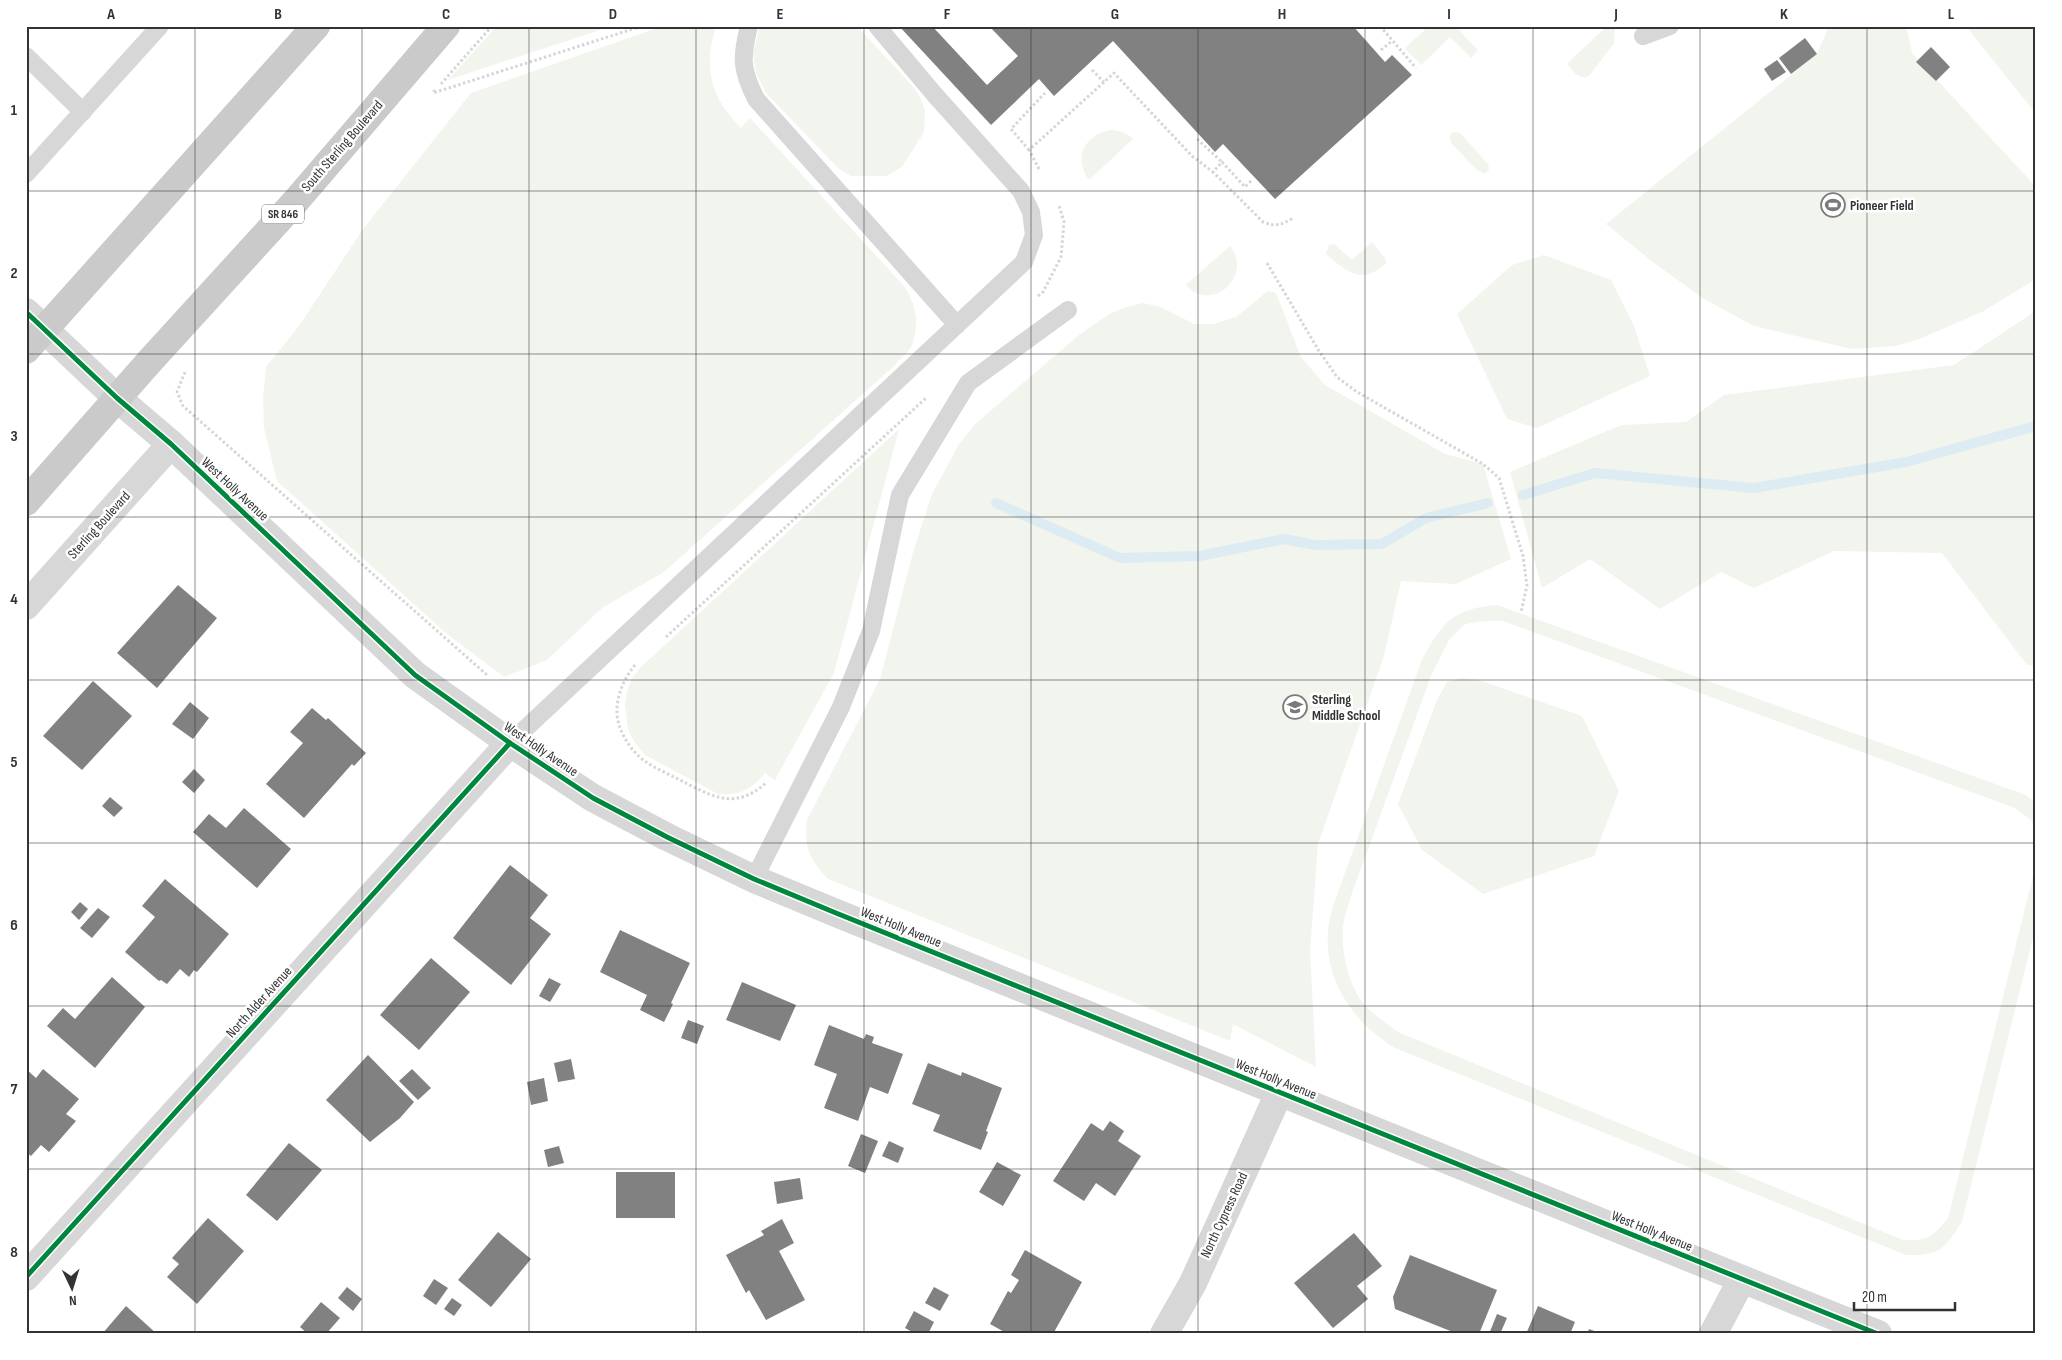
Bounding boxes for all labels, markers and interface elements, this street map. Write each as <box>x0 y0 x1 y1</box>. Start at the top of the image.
text: A <box>106 5 115 24</box>
text: B <box>274 5 282 24</box>
text: C <box>442 5 450 24</box>
text: D <box>609 5 617 24</box>
text: E <box>777 5 784 24</box>
text: F <box>944 5 951 24</box>
text: G <box>1111 5 1119 24</box>
text: H <box>1278 5 1286 24</box>
text: I <box>1447 5 1451 24</box>
text: J <box>1613 5 1618 24</box>
text: K <box>1780 5 1788 24</box>
text: L <box>1948 5 1955 24</box>
street label: South Sterling Boulevard <box>298 97 386 195</box>
text: 1 <box>11 101 18 120</box>
sports icon: Pioneer Field <box>1820 192 1846 218</box>
place label: Pioneer Field <box>1850 197 1914 214</box>
road number: SR 846 <box>262 204 304 223</box>
text: 2 <box>10 264 18 283</box>
text: 3 <box>10 427 18 446</box>
street label: West Holly Avenue <box>198 453 272 525</box>
street label: Sterling Boulevard <box>64 487 134 562</box>
text: 4 <box>10 590 18 609</box>
place label: Sterling Middle School <box>1312 691 1381 724</box>
school or university icon: Sterling Middle School <box>1282 694 1308 720</box>
street label: West Holly Avenue <box>501 718 581 780</box>
text: 5 <box>10 753 18 772</box>
street label: West Holly Avenue <box>858 903 944 951</box>
text: 6 <box>10 916 18 935</box>
street label: North Alder Avenue <box>222 963 296 1041</box>
street label: West Holly Avenue <box>1233 1055 1319 1103</box>
text: 7 <box>11 1080 18 1099</box>
street label: North Cypress Road <box>1197 1169 1251 1260</box>
street label: West Holly Avenue <box>1609 1207 1695 1255</box>
text: 8 <box>10 1243 18 1262</box>
north arrow <box>48 1262 98 1312</box>
scale bar <box>1854 1280 1956 1312</box>
text: 20 m <box>1862 1288 1887 1307</box>
text: N <box>69 1292 77 1309</box>

